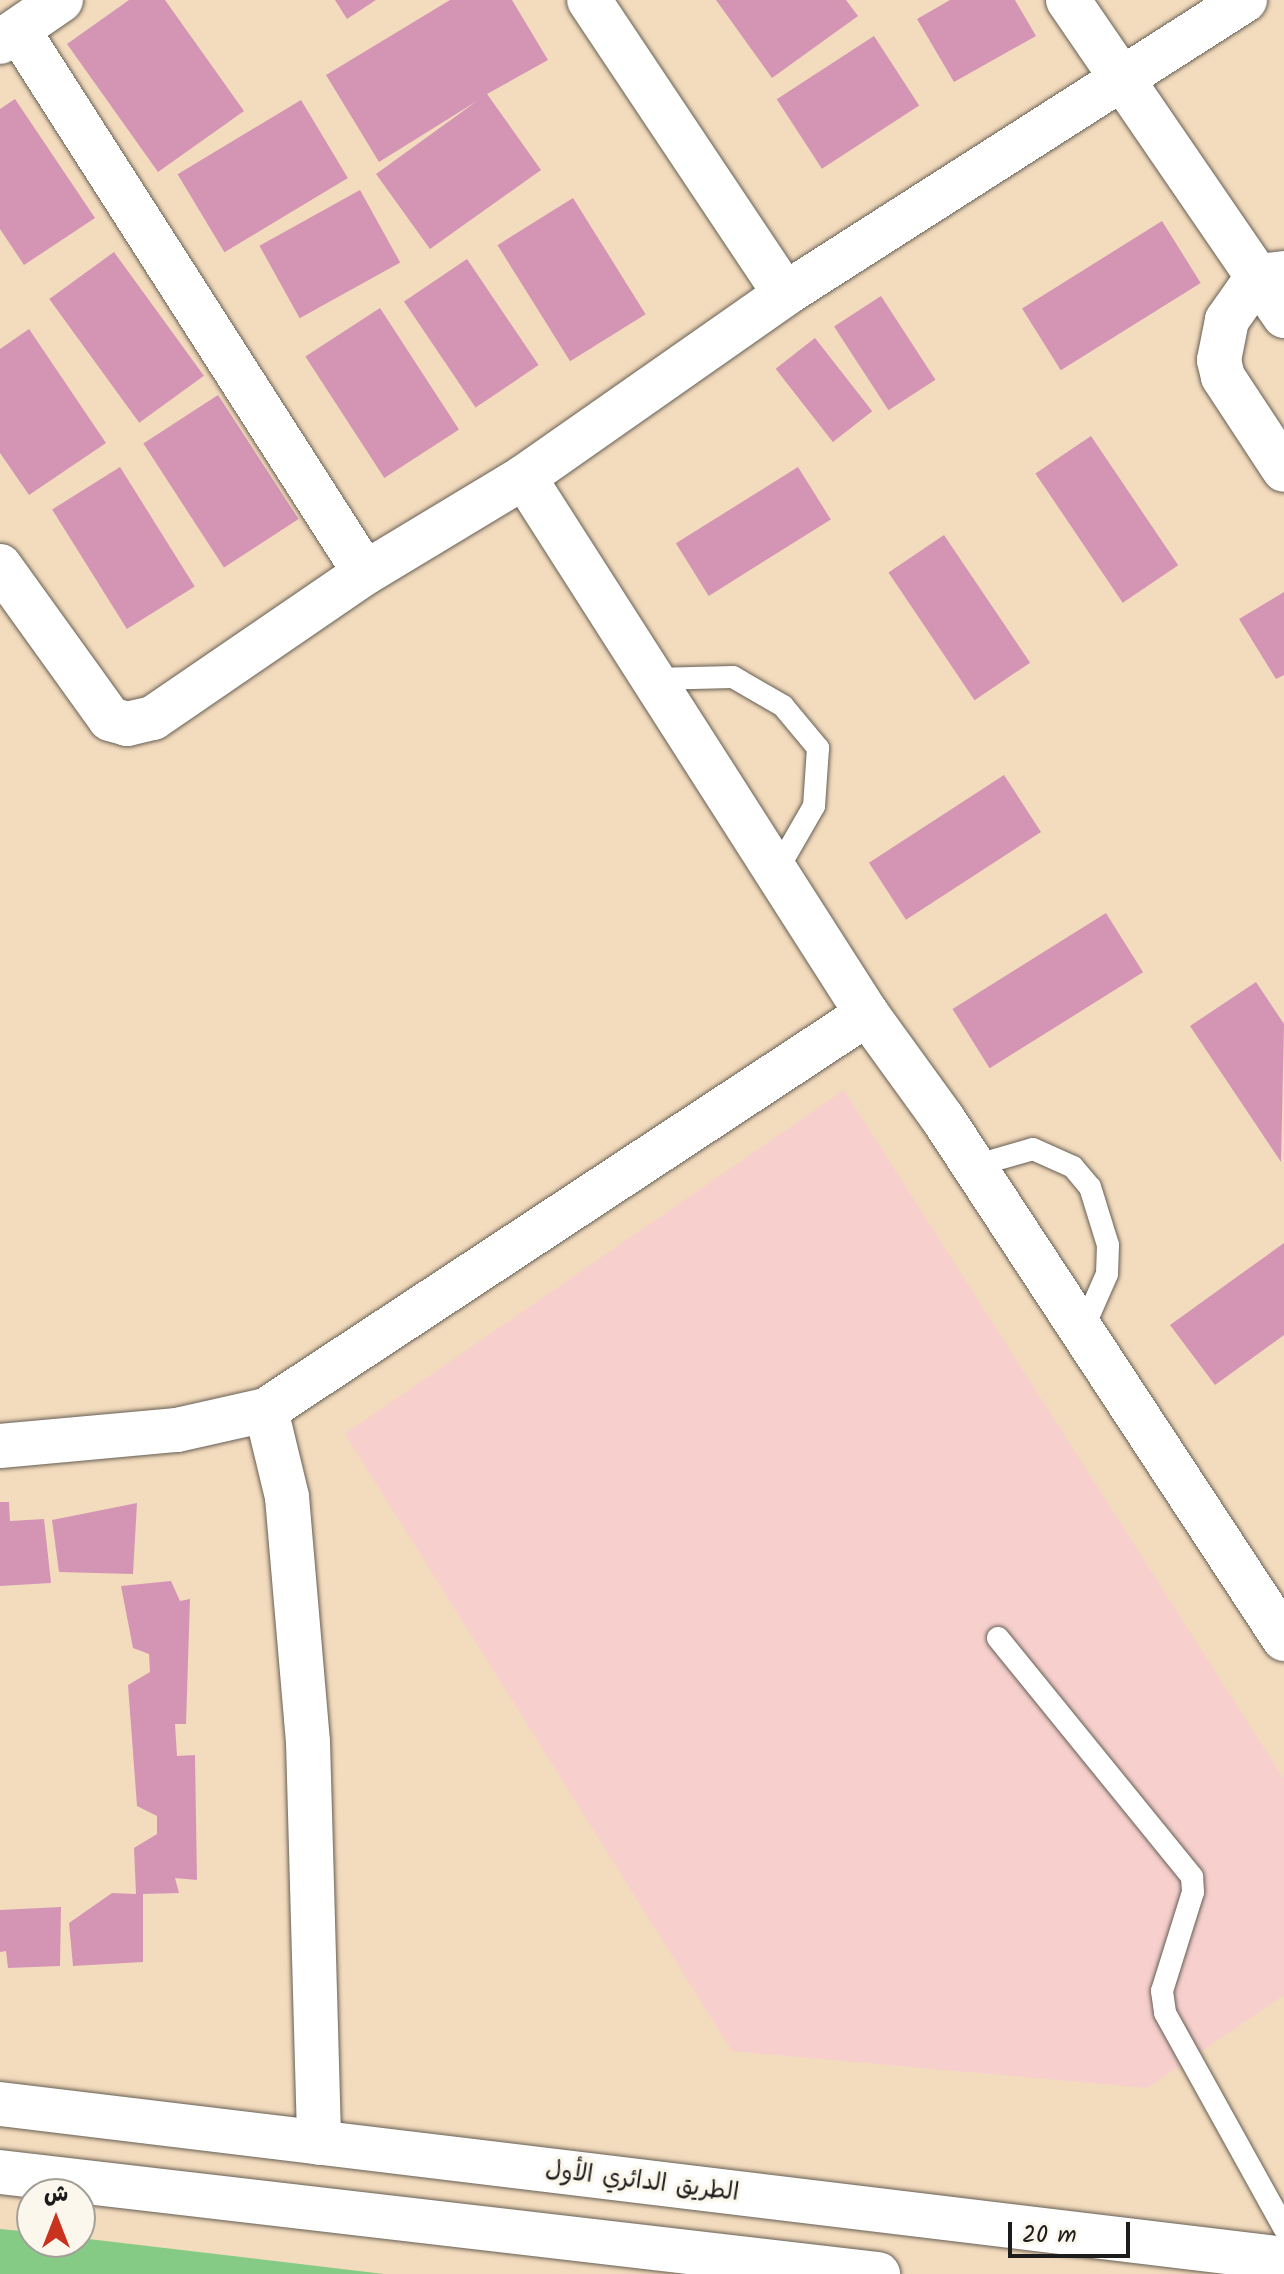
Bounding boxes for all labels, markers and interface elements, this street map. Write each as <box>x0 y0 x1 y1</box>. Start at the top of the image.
street label: الطريق الدائري الأول <box>544 2156 740 2208</box>
north arrow <box>16 2178 96 2258</box>
text: ش <box>44 2178 68 2213</box>
scale bar <box>1012 2206 1134 2256</box>
text: 20 m <box>1022 2216 1077 2255</box>

